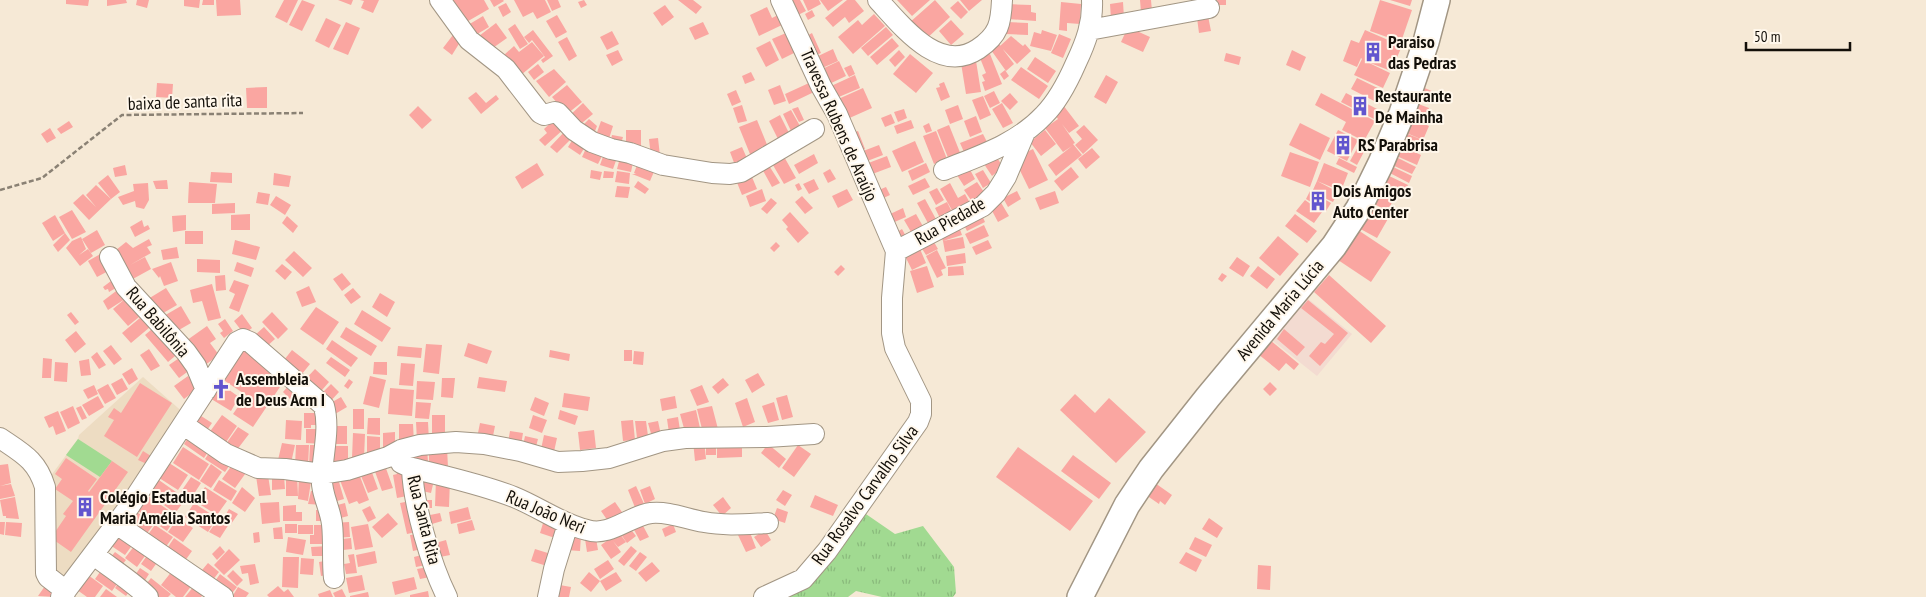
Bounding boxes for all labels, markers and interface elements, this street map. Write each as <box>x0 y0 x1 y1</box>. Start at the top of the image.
scale bar <box>1746 20 1850 52</box>
text: 50 m <box>1754 27 1780 46</box>
place label: Paraiso das Pedras <box>1388 30 1456 74</box>
building icon: Paraiso das Pedras <box>1362 41 1384 63</box>
street label: Travessa Rubens de Araújo <box>796 45 883 205</box>
place label: Restaurante De Mainha <box>1375 84 1452 128</box>
street label: baixa de santa rita <box>127 88 243 115</box>
building icon: Restaurante De Mainha <box>1349 95 1371 117</box>
place label: RS Parabrisa <box>1358 133 1438 156</box>
building icon: RS Parabrisa <box>1332 134 1354 156</box>
place label: Dois Amigos Auto Center <box>1332 179 1411 223</box>
building icon: Dois Amigos Auto Center <box>1307 190 1329 212</box>
street label: Rua Piedade <box>911 191 989 250</box>
street label: Avenida Maria Lúcia <box>1231 255 1328 365</box>
street label: Rua Babilônia <box>122 282 195 362</box>
place label: Assembleia de Deus Acm I <box>235 367 325 411</box>
church icon: Assembleia de Deus Acm I <box>210 378 232 400</box>
street label: Rua Rosalvo Carvalho Silva <box>806 420 923 569</box>
street label: Rua Santa Rita <box>402 473 447 567</box>
street label: Rua João Neri <box>503 484 590 539</box>
place label: Colégio Estadual Maria Amélia Santos <box>100 485 230 529</box>
building icon: Colégio Estadual Maria Amélia Santos <box>74 496 96 518</box>

